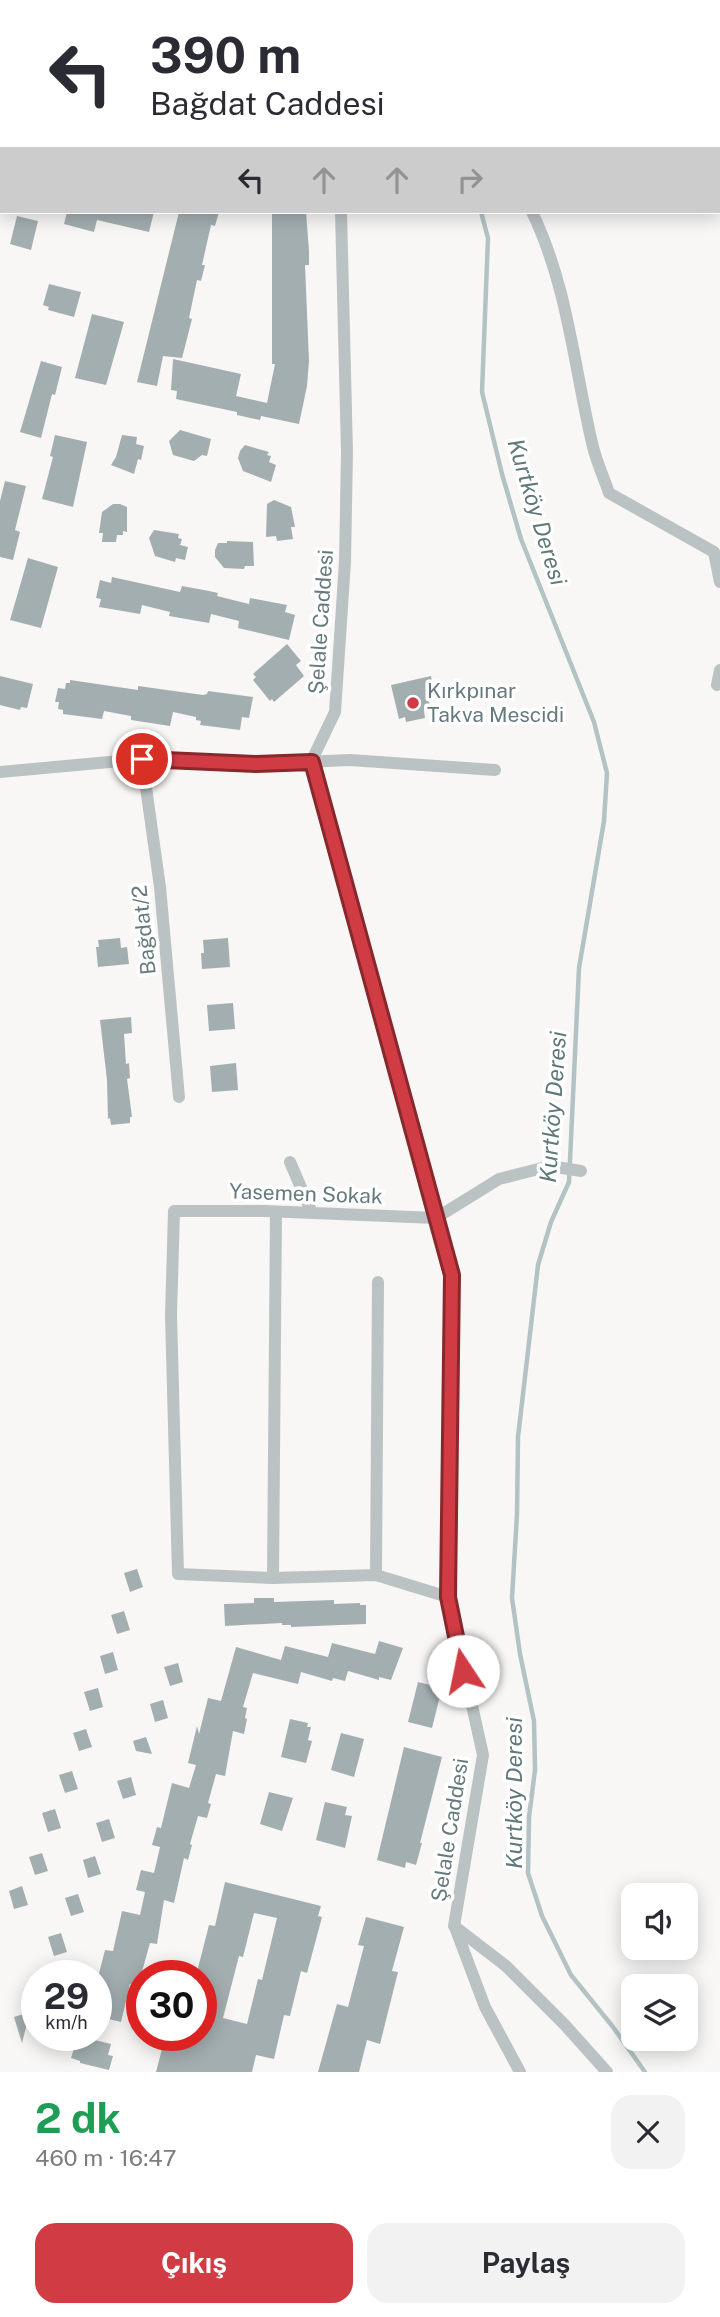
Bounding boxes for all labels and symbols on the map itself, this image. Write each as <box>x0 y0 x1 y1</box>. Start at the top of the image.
water label: Kurtköy Deresi <box>502 435 573 589</box>
street label: Şelale Caddesi <box>303 549 338 695</box>
place label: Kırkpınar Takva Mescidi <box>427 678 564 727</box>
marker: Kırkpınar Takva Mescidi <box>405 695 421 711</box>
pin <box>112 729 172 789</box>
street label: Bağdat/2 <box>126 884 161 976</box>
water label: Kurtköy Deresi <box>534 1030 571 1184</box>
street label: Yasemen Sokak <box>229 1178 383 1209</box>
position arrow <box>426 1634 500 1708</box>
water label: Kurtköy Deresi <box>500 1717 527 1869</box>
street label: Şelale Caddesi <box>426 1756 473 1904</box>
speed limit sign: 30 <box>126 1960 217 2051</box>

